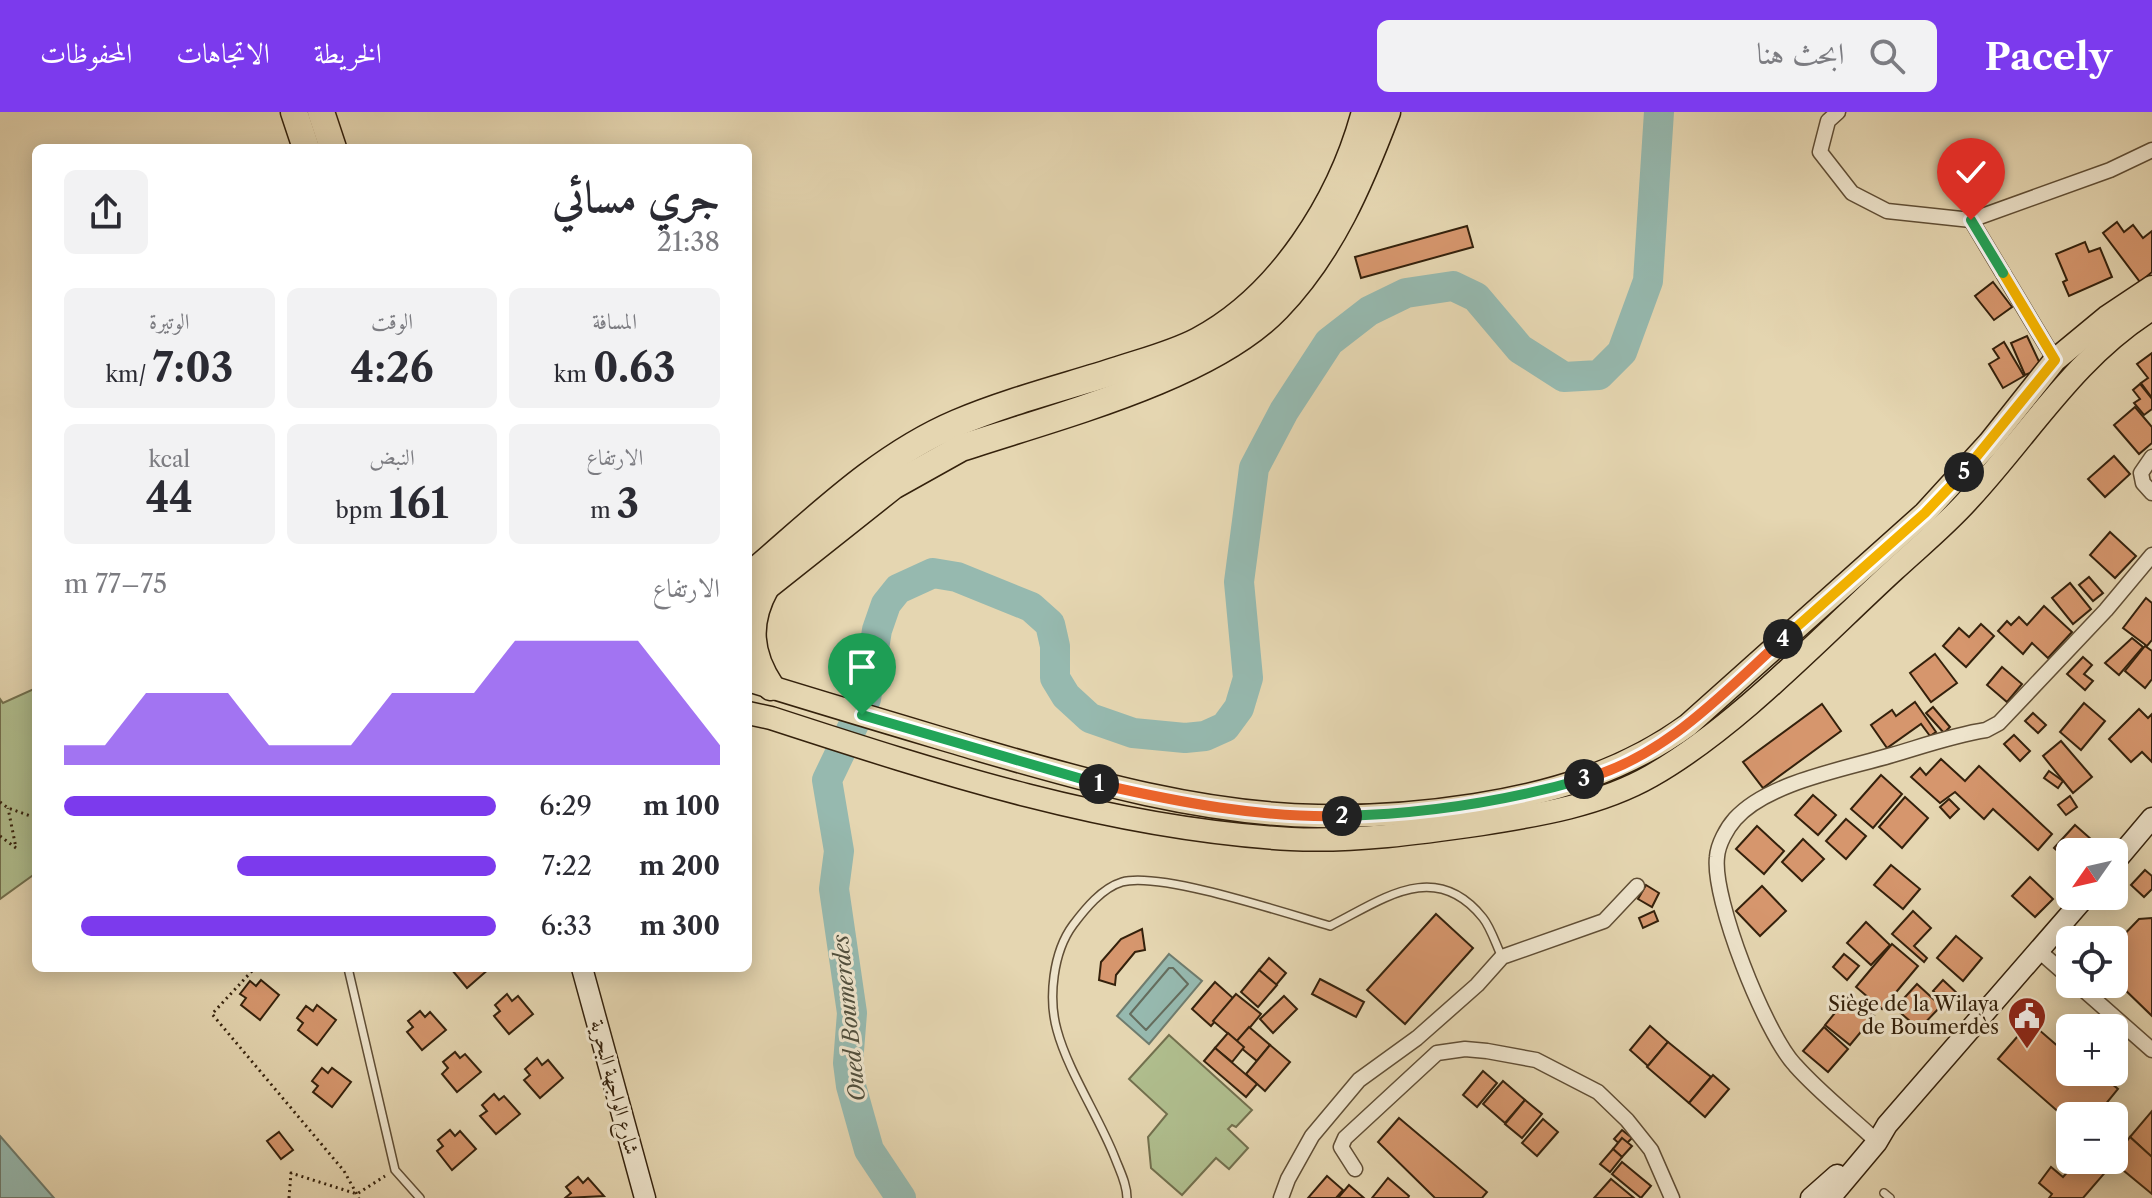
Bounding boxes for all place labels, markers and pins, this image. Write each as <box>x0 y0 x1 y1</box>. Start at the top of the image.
pin <box>1937 138 2005 220</box>
pin: 5 <box>1944 452 1984 492</box>
pin: 4 <box>1763 619 1803 659</box>
pin <box>828 633 896 715</box>
pin: 3 <box>1564 759 1604 799</box>
pin: 1 <box>1079 764 1119 804</box>
pin: 2 <box>1322 796 1362 836</box>
place label: Siège de la Wilaya de Boumerdès <box>1828 992 1999 1039</box>
public building icon: Siège de la Wilaya de Boumerdès <box>2006 995 2048 1050</box>

